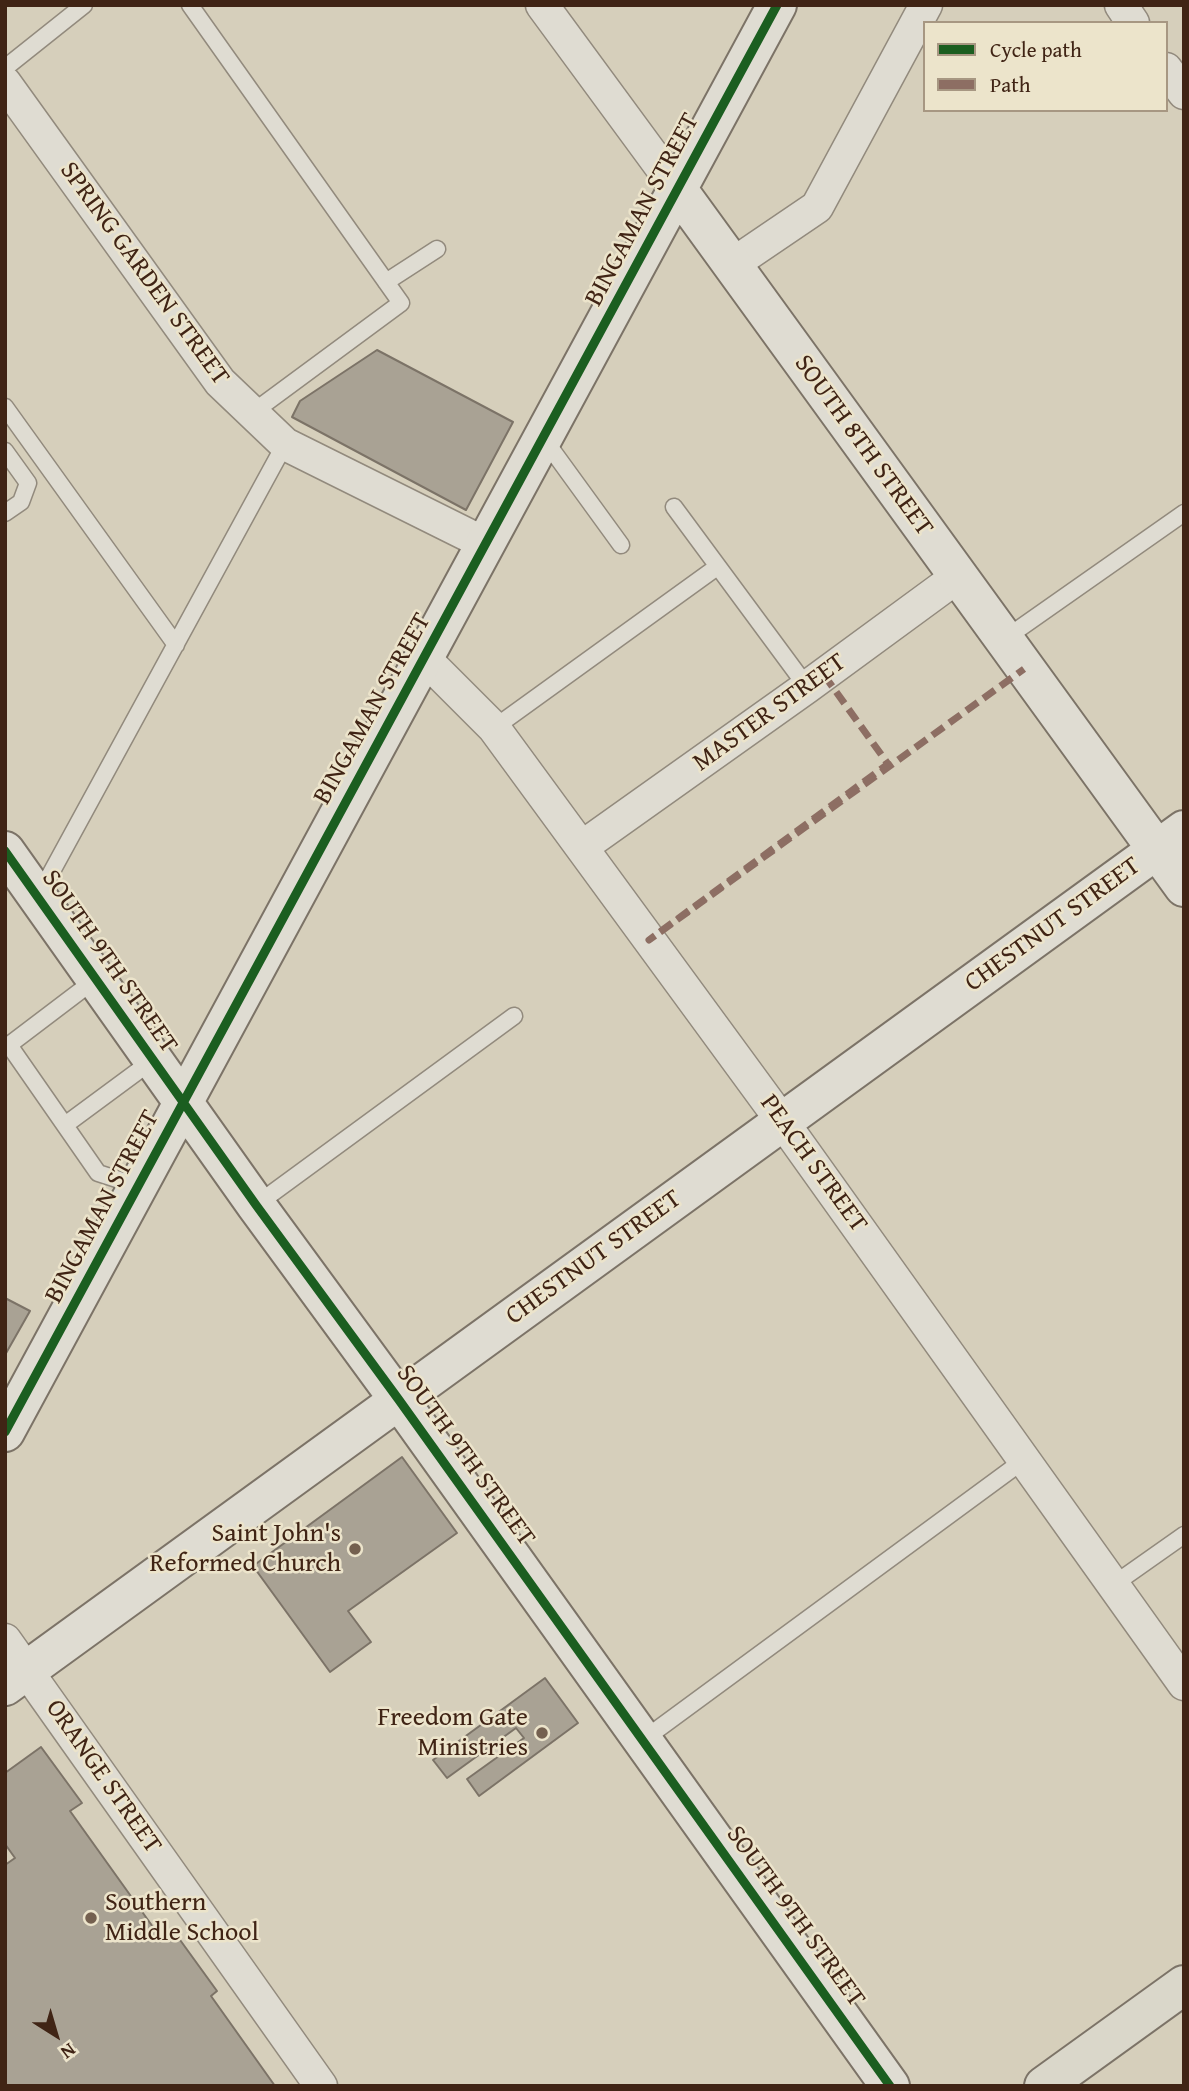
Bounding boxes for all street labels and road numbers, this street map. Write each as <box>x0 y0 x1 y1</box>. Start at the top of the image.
street label: BINGAMAN STREET <box>579 108 707 312</box>
street label: SPRING GARDEN STREET <box>52 156 236 392</box>
street label: SOUTH 8TH STREET <box>787 349 939 543</box>
street label: BINGAMAN STREET <box>308 608 438 810</box>
street label: MASTER STREET <box>687 647 853 779</box>
street label: CHESTNUT STREET <box>959 851 1147 999</box>
street label: SOUTH 9TH STREET <box>34 864 184 1060</box>
street label: PEACH STREET <box>753 1089 873 1239</box>
street label: BINGAMAN STREET <box>39 1105 167 1309</box>
street label: CHESTNUT STREET <box>500 1184 688 1332</box>
street label: SOUTH 9TH STREET <box>389 1359 541 1553</box>
street label: ORANGE STREET <box>38 1694 168 1860</box>
street label: SOUTH 9TH STREET <box>719 1820 871 2014</box>

